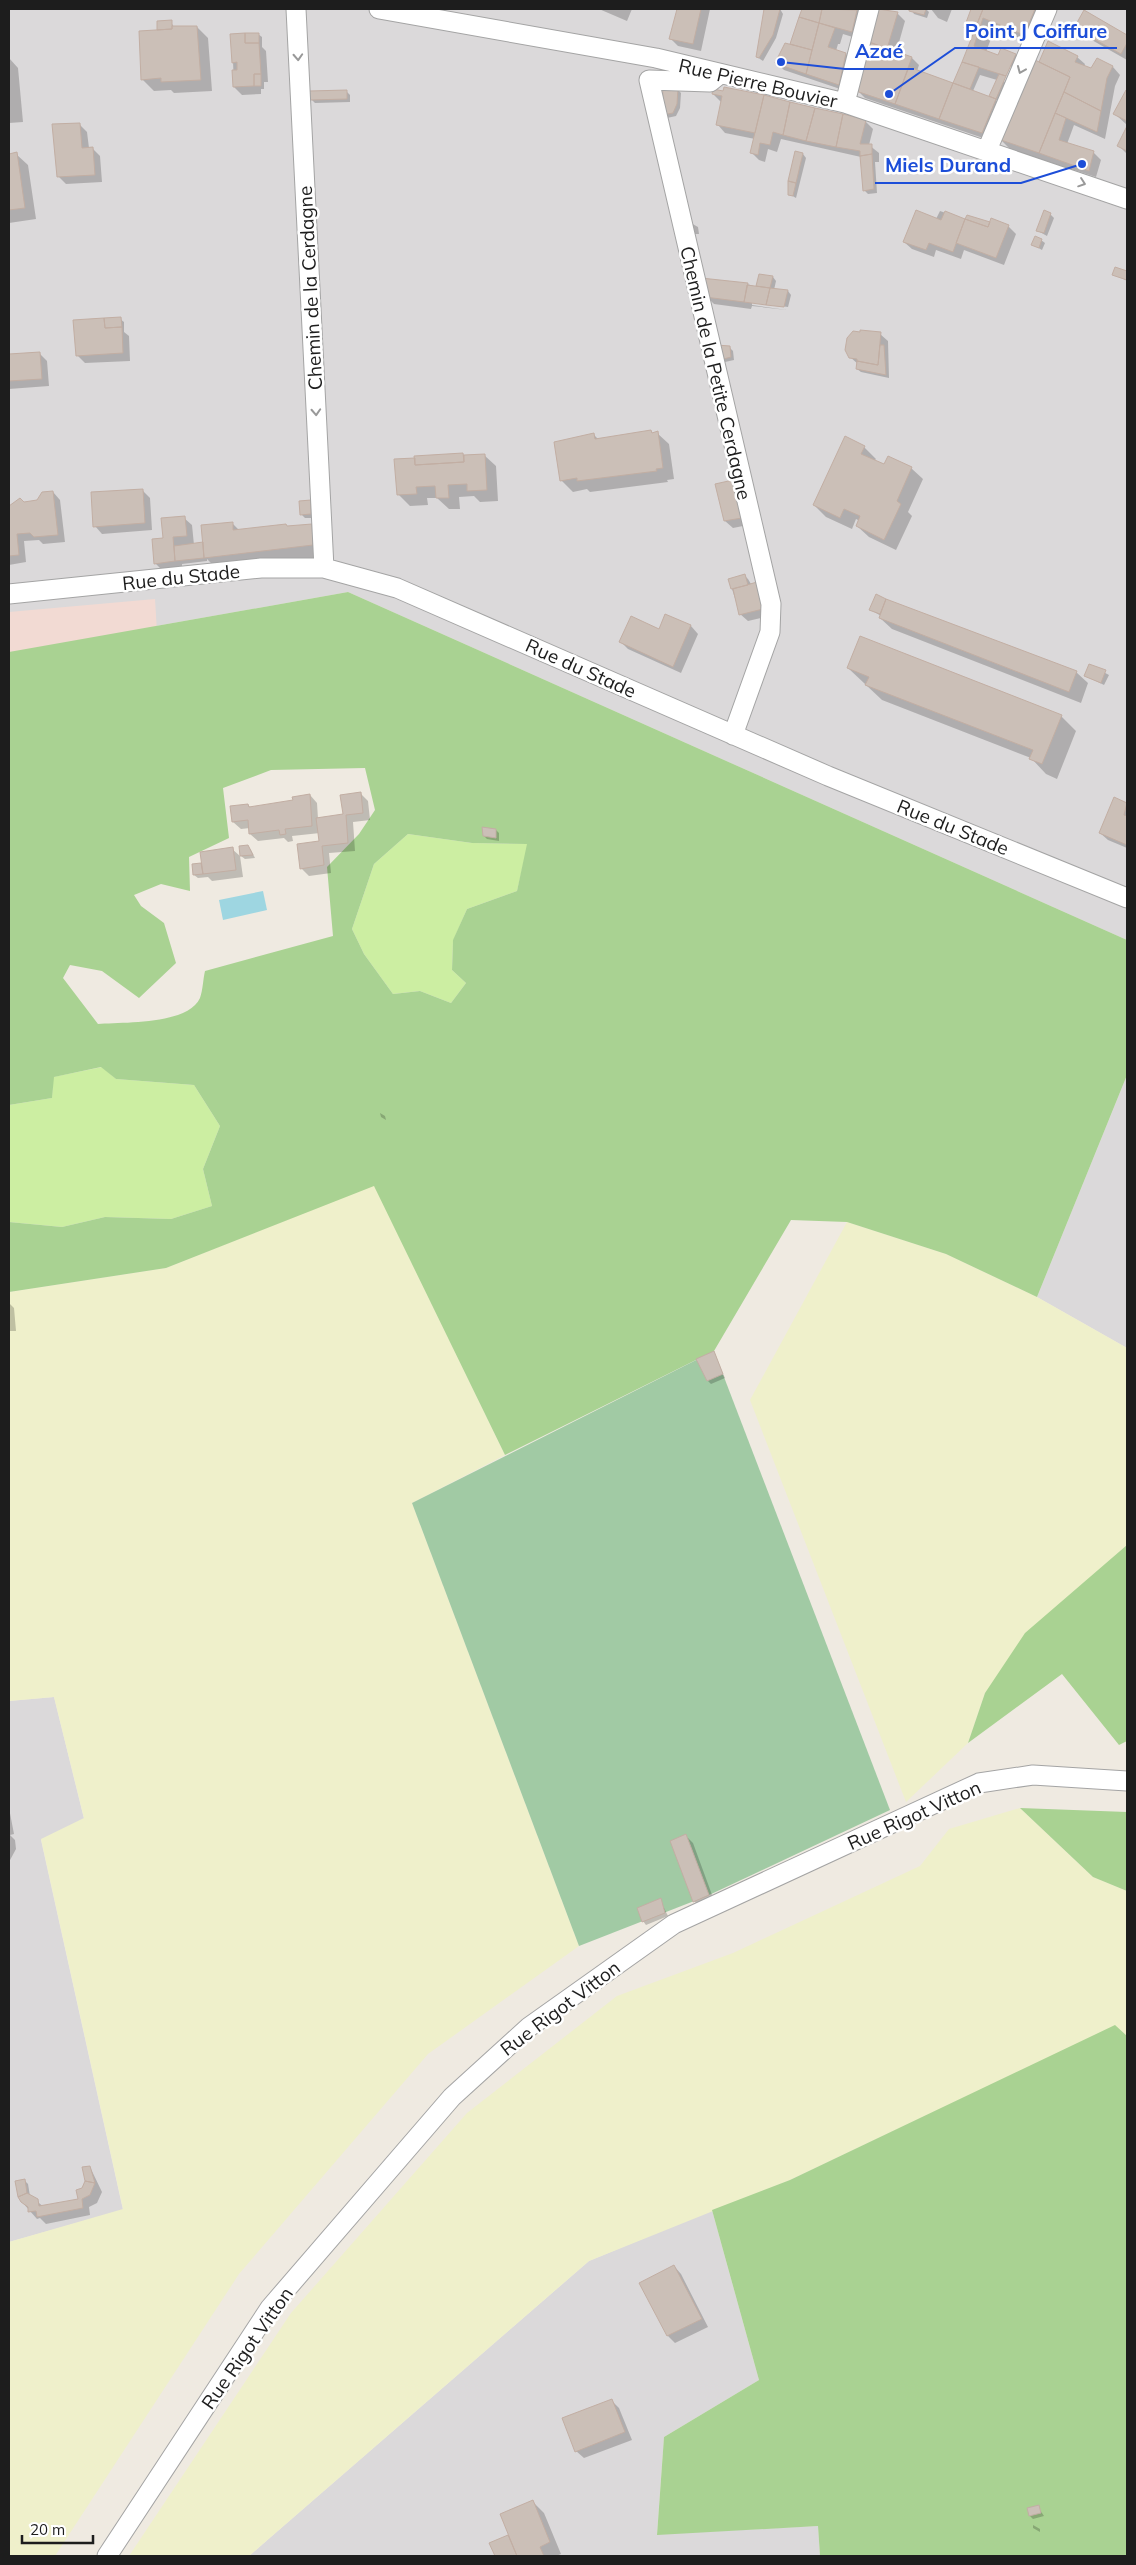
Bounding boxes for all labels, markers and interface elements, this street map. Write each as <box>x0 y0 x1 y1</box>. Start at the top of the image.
callout: Point J Coiffure <box>955 13 1117 48</box>
text: Point J Coiffure <box>965 18 1107 43</box>
callout: Azaé <box>845 34 914 69</box>
text: Azaé <box>855 38 903 63</box>
street label: Rue Pierre Bouvier <box>676 53 840 113</box>
one-way arrow <box>293 54 304 62</box>
one-way arrow <box>1017 65 1027 74</box>
callout: Miels Durand <box>875 148 1021 183</box>
text: Miels Durand <box>885 152 1011 177</box>
one-way arrow <box>1077 177 1086 187</box>
street label: Chemin de la Cerdagne <box>293 185 327 391</box>
street label: Chemin de la Petite Cerdagne <box>675 244 757 502</box>
one-way arrow <box>311 408 322 416</box>
street label: Rue du Stade <box>121 559 241 595</box>
street label: Rue du Stade <box>522 633 640 703</box>
street label: Rue du Stade <box>894 794 1012 860</box>
street label: Rue Rigot Vitton <box>844 1775 984 1855</box>
street label: Rue Rigot Vitton <box>495 1955 625 2061</box>
street label: Rue Rigot Vitton <box>196 2282 298 2414</box>
scale bar <box>22 2512 94 2544</box>
text: 20 m <box>30 2520 65 2539</box>

